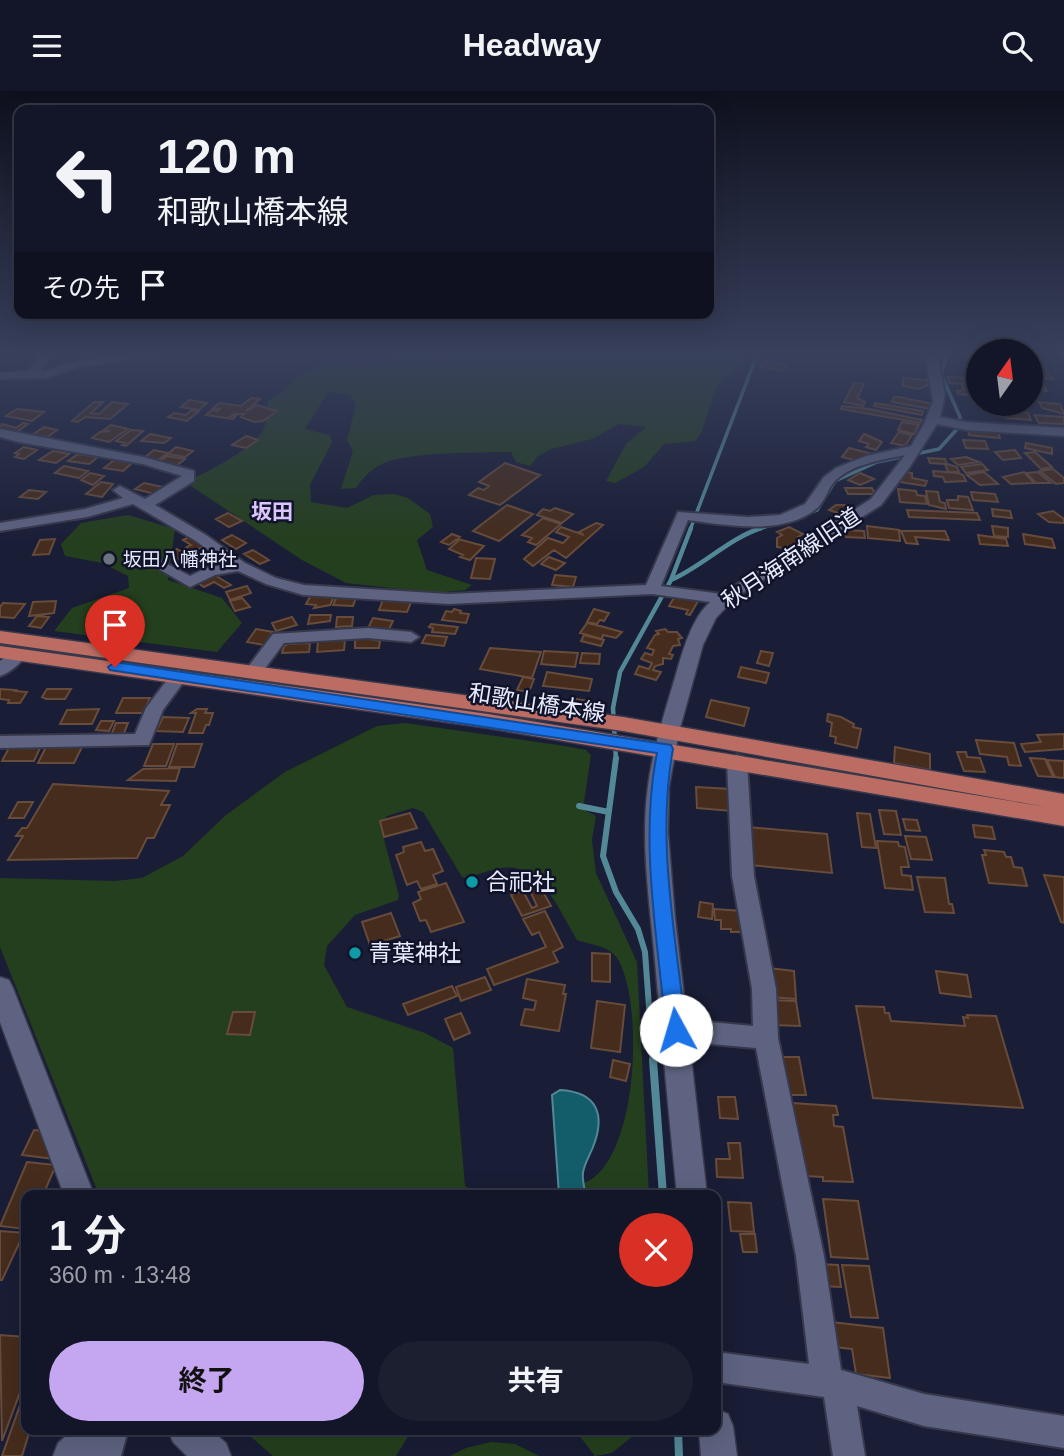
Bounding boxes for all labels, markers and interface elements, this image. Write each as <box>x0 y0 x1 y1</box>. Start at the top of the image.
icon: menu <box>28 27 66 65</box>
text: Headway <box>463 27 601 63</box>
icon: search <box>998 27 1036 65</box>
text: 120 m <box>157 129 296 183</box>
icon: left <box>42 133 133 224</box>
text: 和歌山橋本線 <box>157 194 349 230</box>
icon: arrive <box>134 266 172 304</box>
text: その先 <box>42 273 120 303</box>
north arrow <box>966 339 1043 417</box>
map controls <box>966 339 1043 416</box>
district label: 坂田 <box>251 500 293 523</box>
street label: 秋月海南線旧道 <box>717 502 865 614</box>
place label: 坂田八幡神社 <box>123 549 237 570</box>
marker: 坂田八幡神社 <box>101 551 117 567</box>
pin <box>85 595 145 667</box>
icon: arrive <box>96 606 134 644</box>
street label: 和歌山橋本線 <box>467 679 607 727</box>
place label: 合祀社 <box>486 869 555 895</box>
marker: 合祀社 <box>464 874 480 890</box>
place label: 青葉神社 <box>369 940 461 966</box>
marker: 青葉神社 <box>347 945 363 961</box>
position arrow <box>639 993 713 1067</box>
text: 1 分 <box>49 1212 126 1259</box>
button: close <box>619 1213 693 1287</box>
text: 360 m · 13:48 <box>49 1262 191 1288</box>
button: 終了 <box>49 1341 364 1421</box>
button: 共有 <box>378 1341 693 1421</box>

